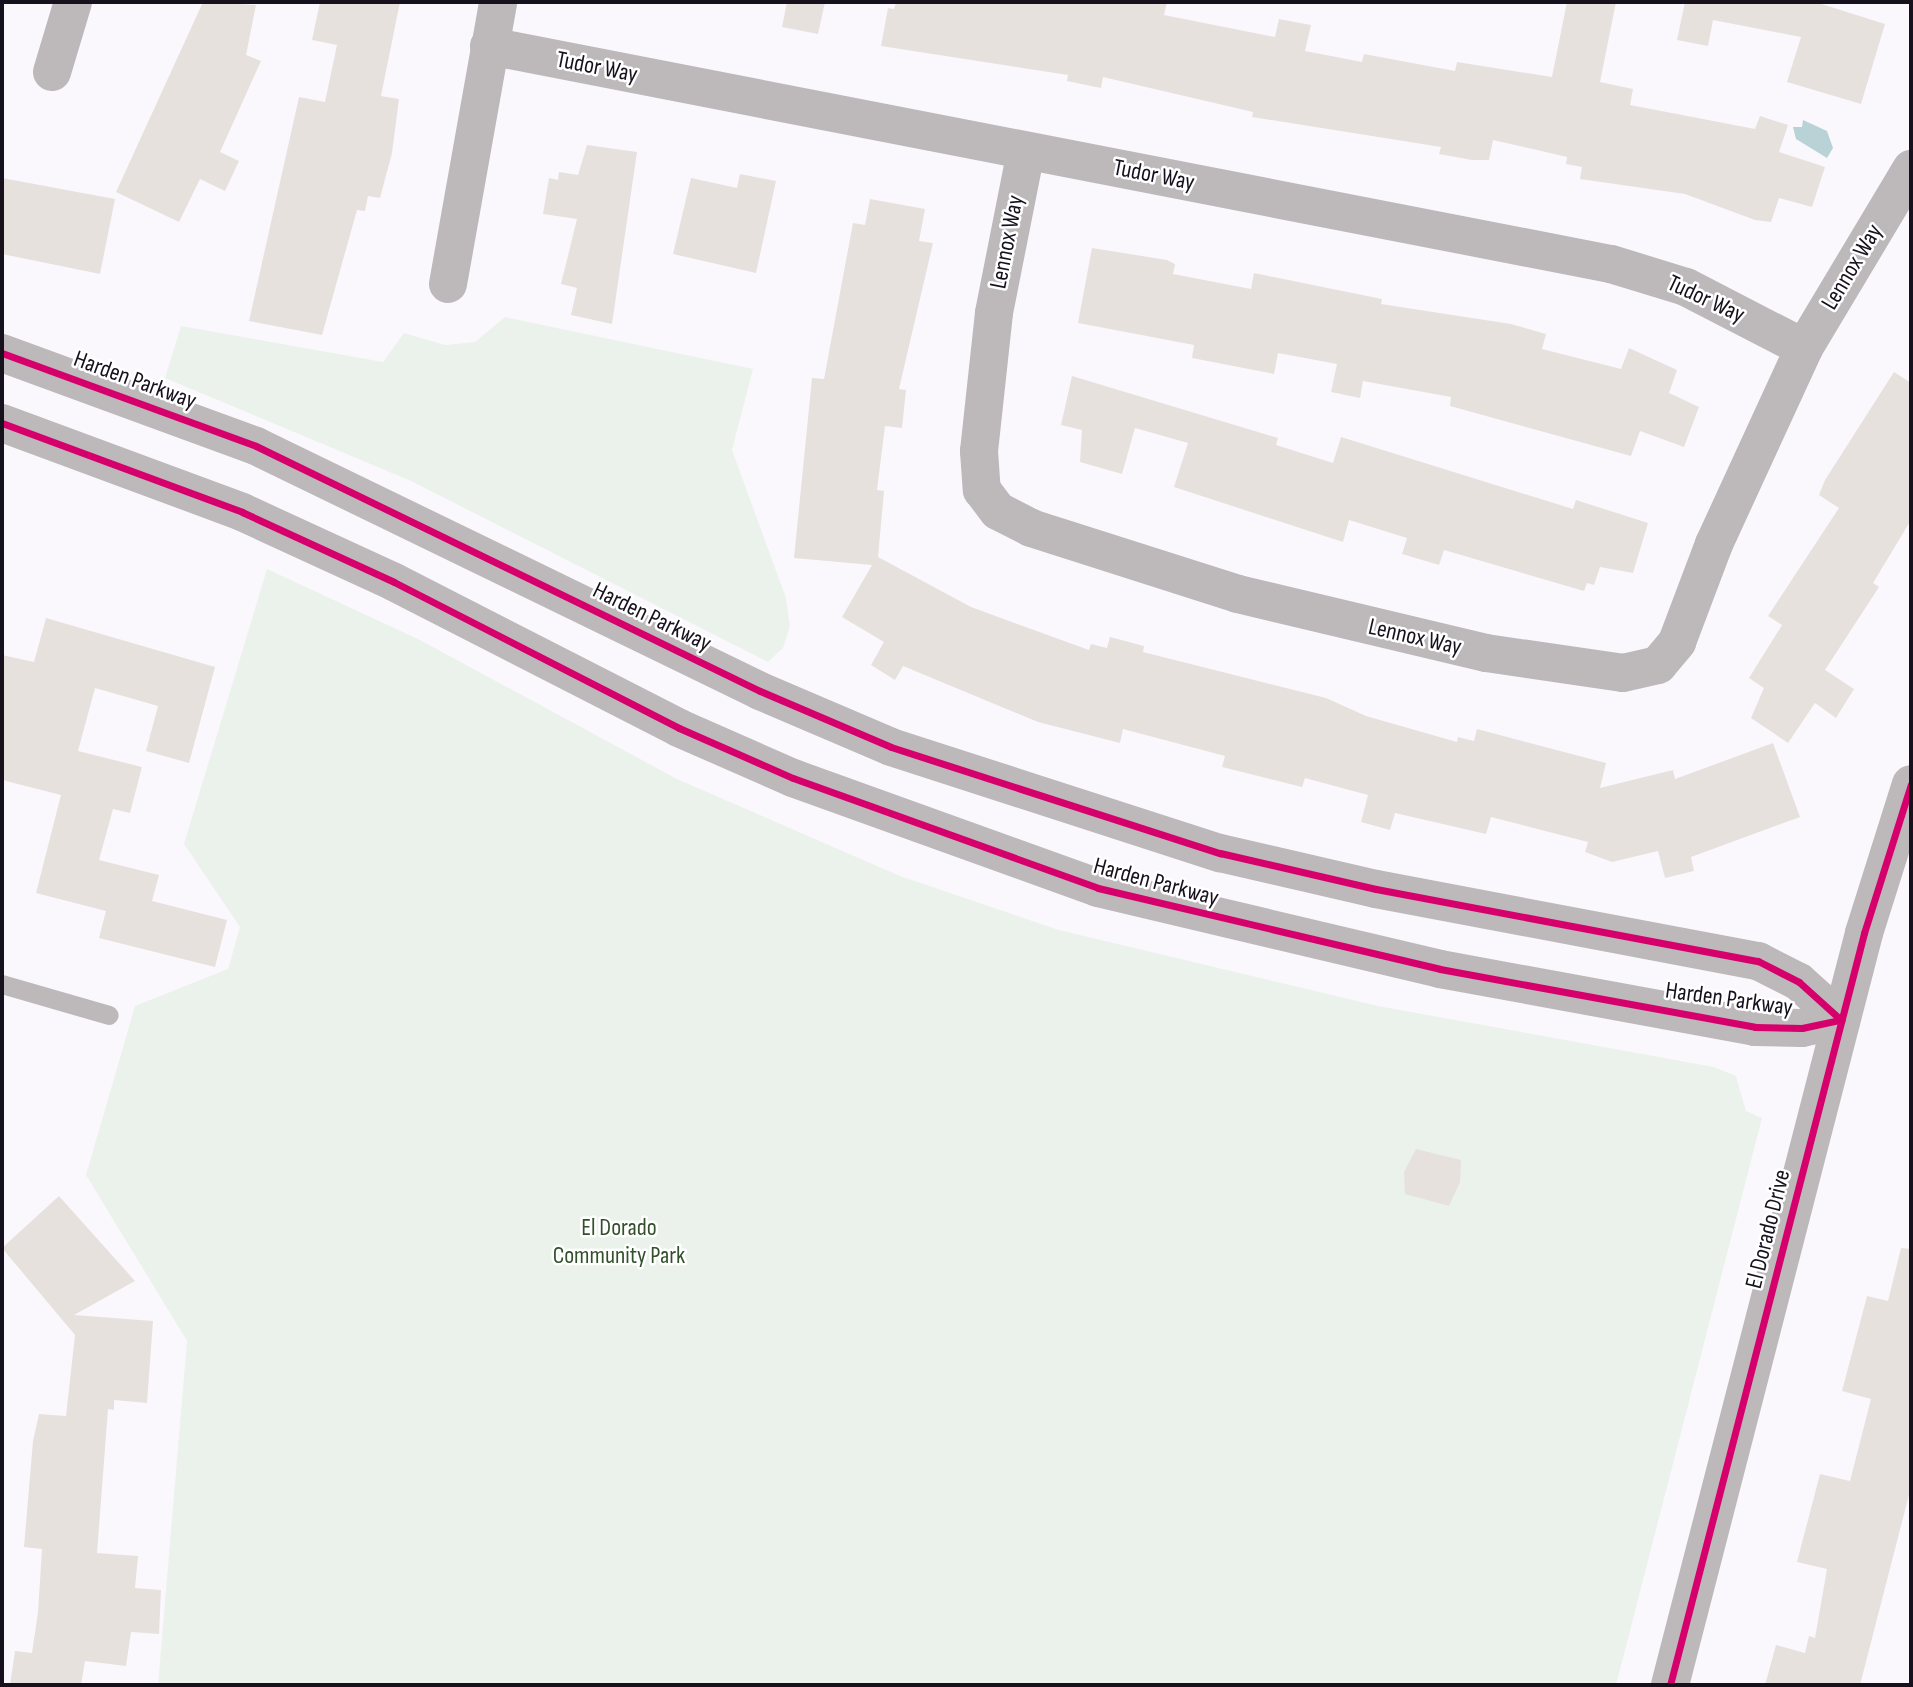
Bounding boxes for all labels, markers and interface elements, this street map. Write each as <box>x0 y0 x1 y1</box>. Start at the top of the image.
street label: Tudor Way <box>554 45 640 89</box>
street label: Tudor Way <box>1111 153 1197 197</box>
street label: Lennox Way <box>984 193 1030 291</box>
street label: Lennox Way <box>1815 219 1889 315</box>
street label: Tudor Way <box>1663 269 1749 329</box>
street label: Harden Parkway <box>70 345 200 415</box>
street label: Harden Parkway <box>588 576 716 658</box>
street label: Lennox Way <box>1366 612 1464 662</box>
street label: Harden Parkway <box>1090 851 1222 913</box>
street label: Harden Parkway <box>1663 976 1795 1022</box>
street label: El Dorado Drive <box>1739 1167 1797 1291</box>
park label: El Dorado Community Park <box>553 1214 685 1270</box>

